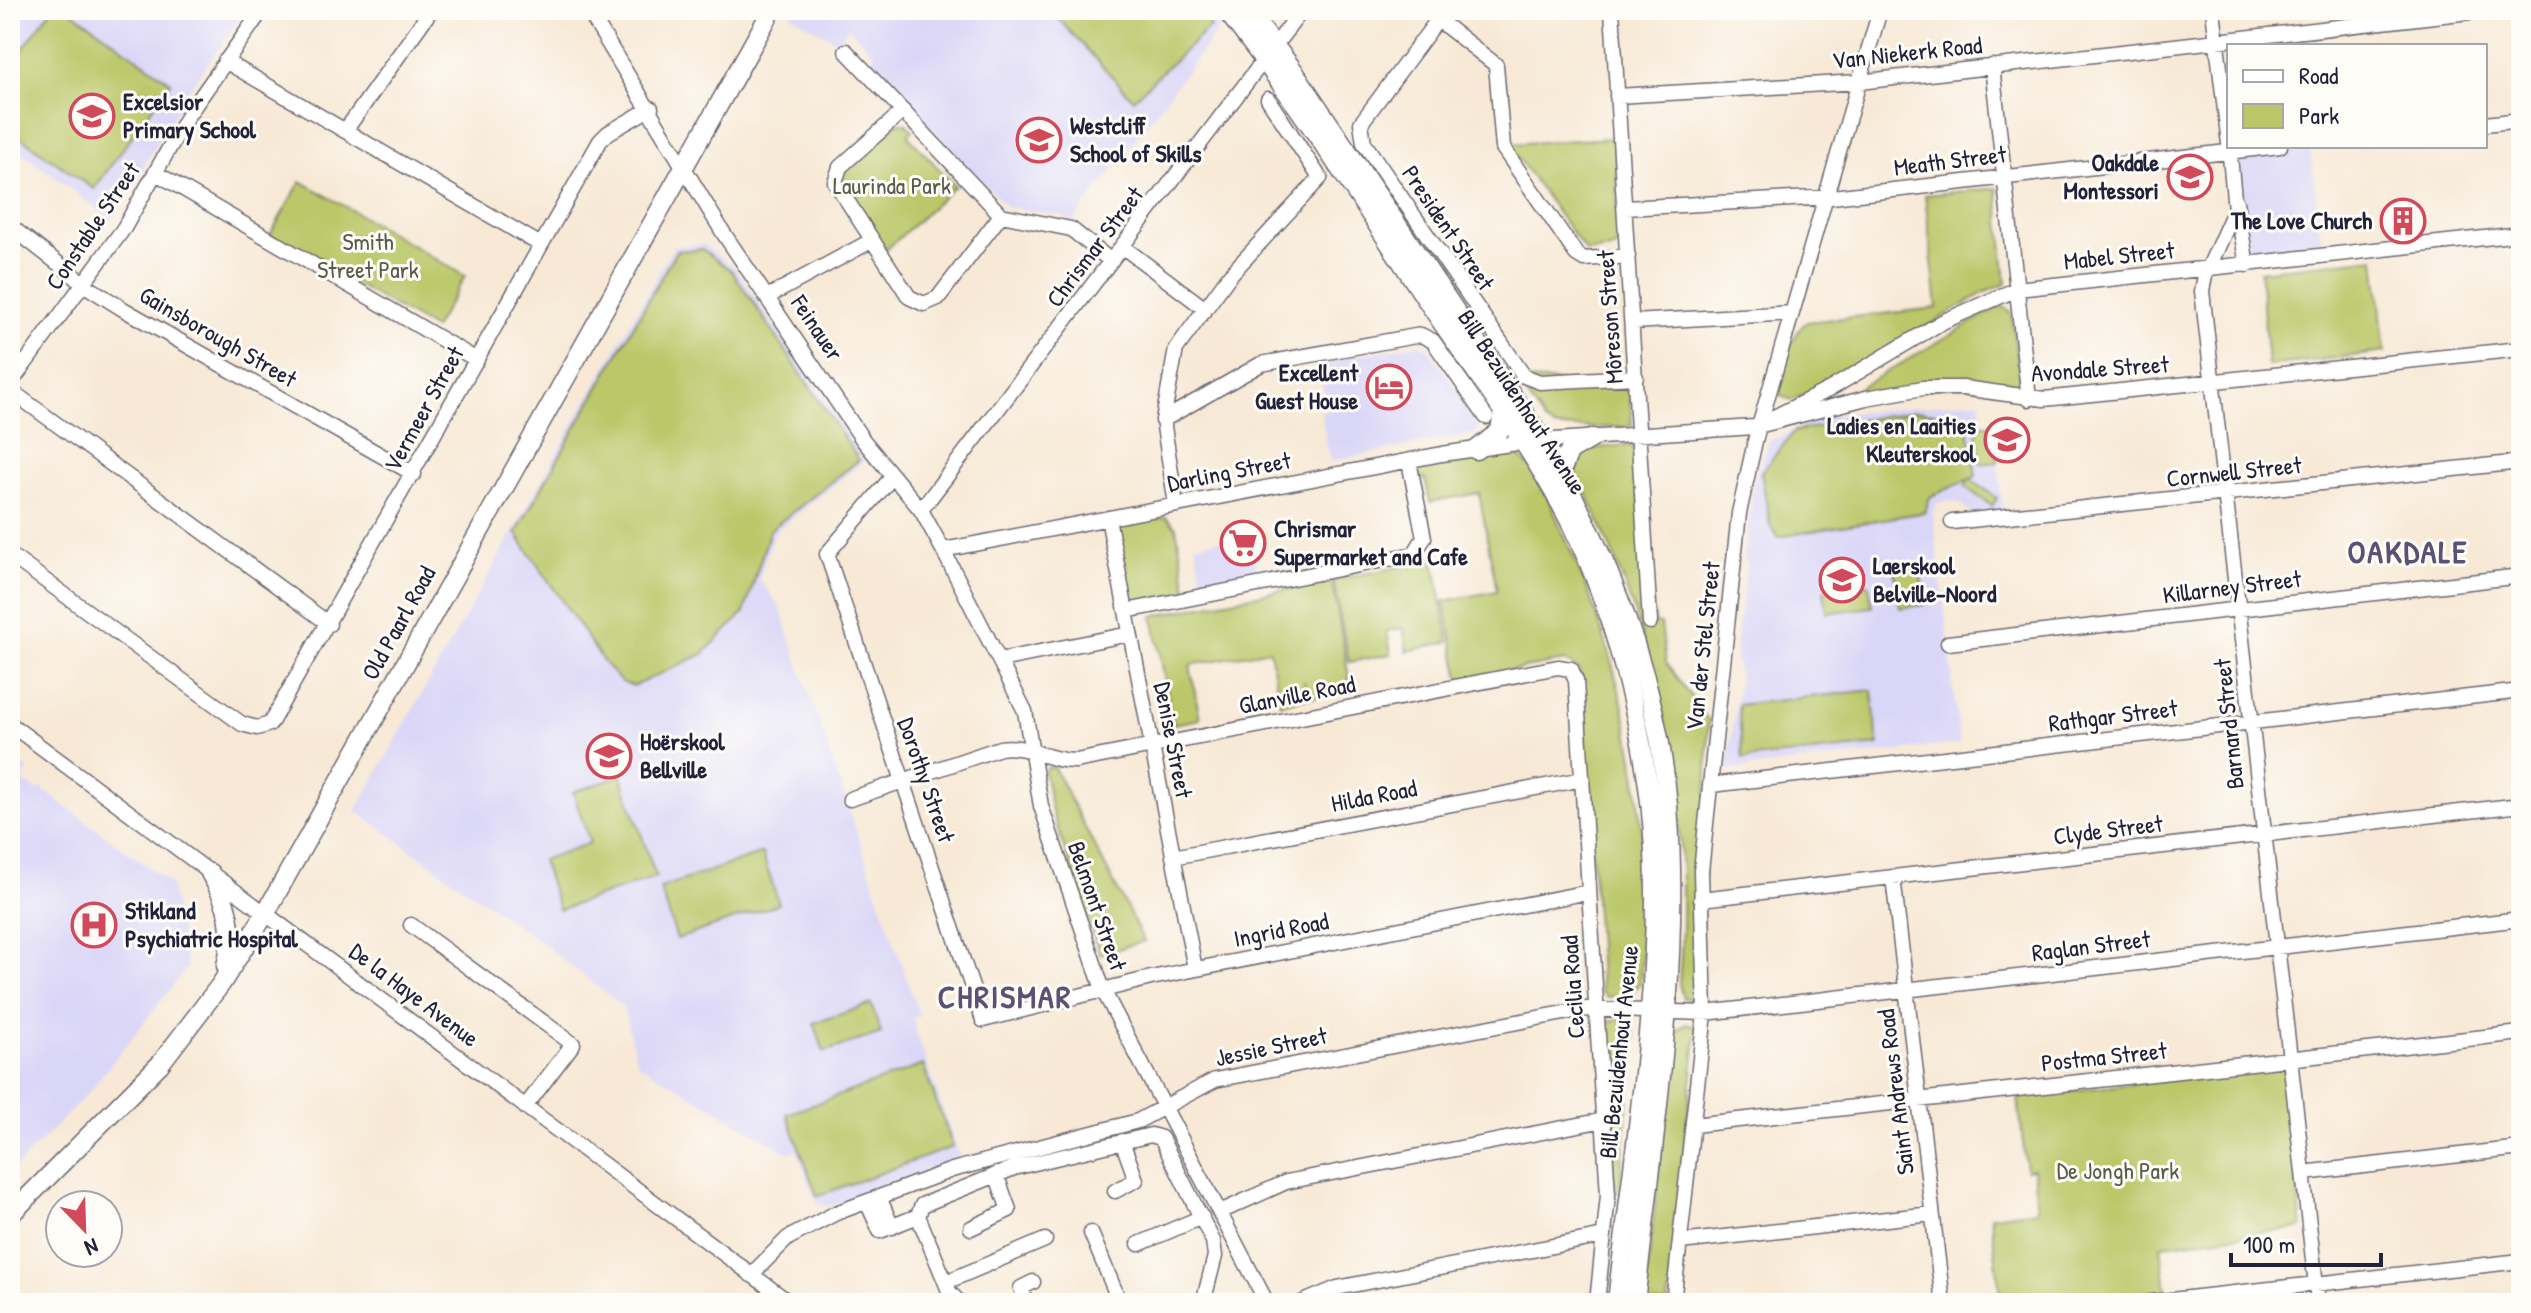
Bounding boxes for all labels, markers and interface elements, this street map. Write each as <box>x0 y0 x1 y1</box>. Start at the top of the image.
street label: Van Niekerk Road <box>1830 28 1983 76</box>
legend <box>2227 44 2487 148</box>
text: Road <box>2299 59 2338 91</box>
place label: Excelsior Primary School <box>123 85 257 146</box>
school or university icon: Excelsior Primary School <box>68 92 116 140</box>
text: Park <box>2299 99 2339 131</box>
place label: Westcliff School of Skills <box>1070 109 1201 169</box>
school or university icon: Westcliff School of Skills <box>1015 116 1063 164</box>
street label: Meath Street <box>1892 137 2009 183</box>
place label: Oakdale Montessori <box>2064 146 2159 206</box>
school or university icon: Oakdale Montessori <box>2166 153 2214 201</box>
street label: Constable Street <box>38 155 147 296</box>
street label: President Street <box>1395 159 1503 297</box>
park label: Laurinda Park <box>833 169 951 201</box>
street label: Chrismar Street <box>1038 179 1151 313</box>
building icon: The Love Church <box>2379 197 2427 245</box>
place label: The Love Church <box>2230 204 2372 236</box>
park label: Smith Street Park <box>317 225 419 285</box>
street label: Mabel Street <box>2062 233 2176 277</box>
street label: Môreson Street <box>1588 248 1630 385</box>
street label: Gainsborough Street <box>134 278 304 395</box>
street label: Feinauer <box>784 288 851 366</box>
street label: Bill Bezuidenhout Avenue <box>1451 303 1595 500</box>
street label: Vermeer Street <box>376 340 471 477</box>
street label: Avondale Street <box>2030 347 2171 389</box>
place label: Excellent Guest House <box>1255 356 1359 416</box>
hotel icon: Excellent Guest House <box>1365 363 1413 411</box>
place label: Ladies en Laaities Kleuterskool <box>1827 409 1977 469</box>
school or university icon: Ladies en Laaities Kleuterskool <box>1983 416 2031 464</box>
street label: Darling Street <box>1165 443 1294 499</box>
street label: Cornwell Street <box>2165 448 2304 494</box>
place label: Chrismar Supermarket and Cafe <box>1274 512 1468 573</box>
supermarket icon: Chrismar Supermarket and Cafe <box>1219 519 1267 567</box>
district label: OAKDALE <box>2347 530 2469 573</box>
place label: Laerskool Belville-Noord <box>1873 549 1997 609</box>
school or university icon: Laerskool Belville-Noord <box>1818 556 1866 604</box>
street label: Van der Stel Street <box>1677 559 1727 732</box>
street label: Old Paarl Road <box>354 560 443 685</box>
street label: Killarney Street <box>2161 562 2303 610</box>
street label: Barnard Street <box>2205 657 2251 791</box>
street label: Glanville Road <box>1236 667 1358 721</box>
street label: Denise Street <box>1147 679 1201 801</box>
street label: Rathgar Street <box>2047 691 2180 739</box>
street label: Dorothy Street <box>891 713 963 847</box>
place label: Hoërskool Bellville <box>640 725 725 785</box>
school or university icon: Hoërskool Bellville <box>585 732 633 780</box>
street label: Hilda Road <box>1328 771 1419 819</box>
street label: Clyde Street <box>2051 806 2165 852</box>
street label: Belmont Street <box>1061 837 1135 975</box>
place label: Stikland Psychiatric Hospital <box>125 894 298 955</box>
hospital icon: Stikland Psychiatric Hospital <box>70 901 118 949</box>
street label: Ingrid Road <box>1231 904 1331 954</box>
street label: Raglan Street <box>2030 922 2153 968</box>
street label: Cecilia Road <box>1552 934 1592 1040</box>
street label: De la Haye Avenue <box>343 935 486 1054</box>
street label: Bill Bezuidenhout Avenue <box>1591 943 1645 1160</box>
district label: CHRISMAR <box>938 975 1072 1018</box>
street label: Saint Andrews Road <box>1869 1008 1921 1177</box>
street label: Jessie Street <box>1212 1018 1330 1073</box>
street label: Postma Street <box>2040 1033 2169 1078</box>
park label: De Jongh Park <box>2057 1154 2179 1186</box>
north arrow <box>44 1189 124 1269</box>
scale bar <box>2231 1217 2381 1267</box>
text: 100 m <box>2243 1228 2295 1260</box>
text: N <box>80 1231 103 1264</box>

